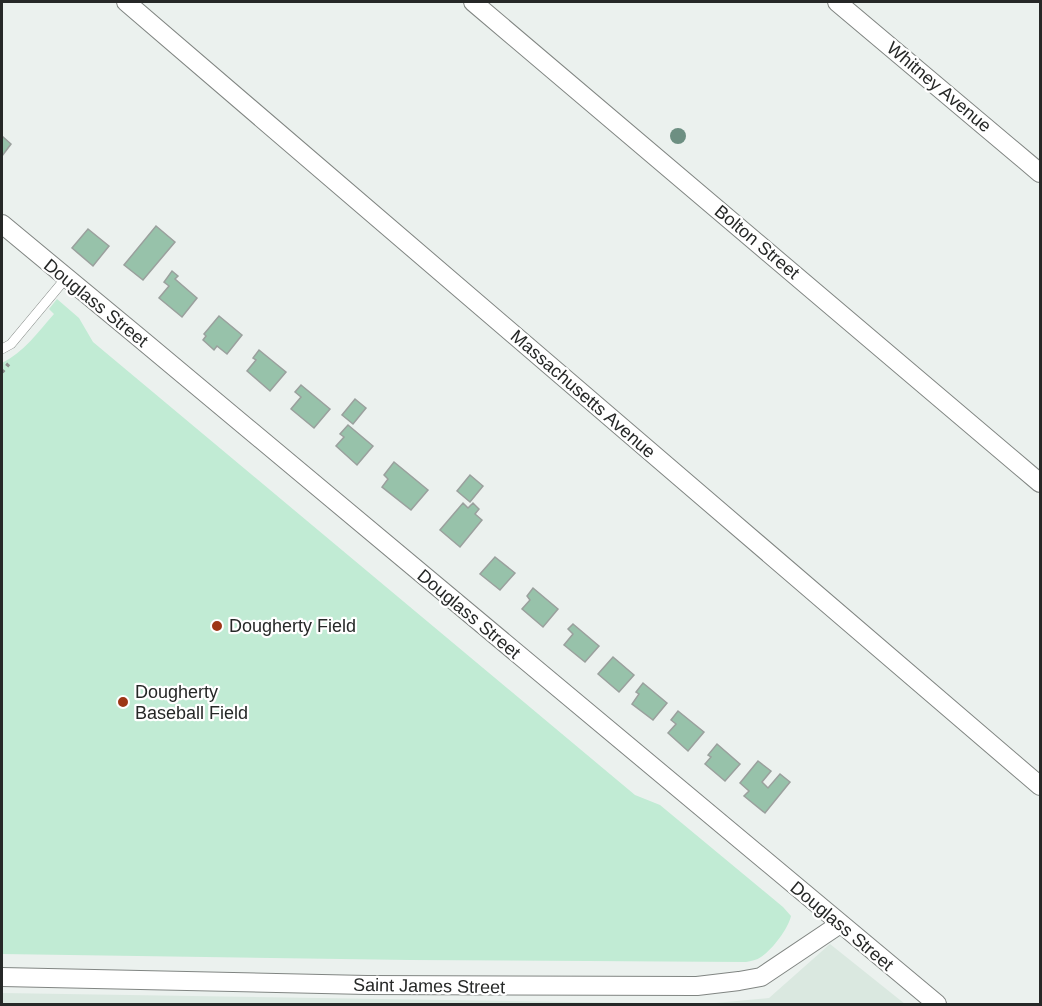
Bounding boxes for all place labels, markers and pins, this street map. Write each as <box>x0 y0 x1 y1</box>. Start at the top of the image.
place label: Dougherty Field <box>229 616 356 636</box>
marker: Dougherty Field <box>210 619 224 633</box>
place label: Dougherty Baseball Field <box>135 682 248 723</box>
marker: Dougherty Baseball Field <box>116 695 130 709</box>

